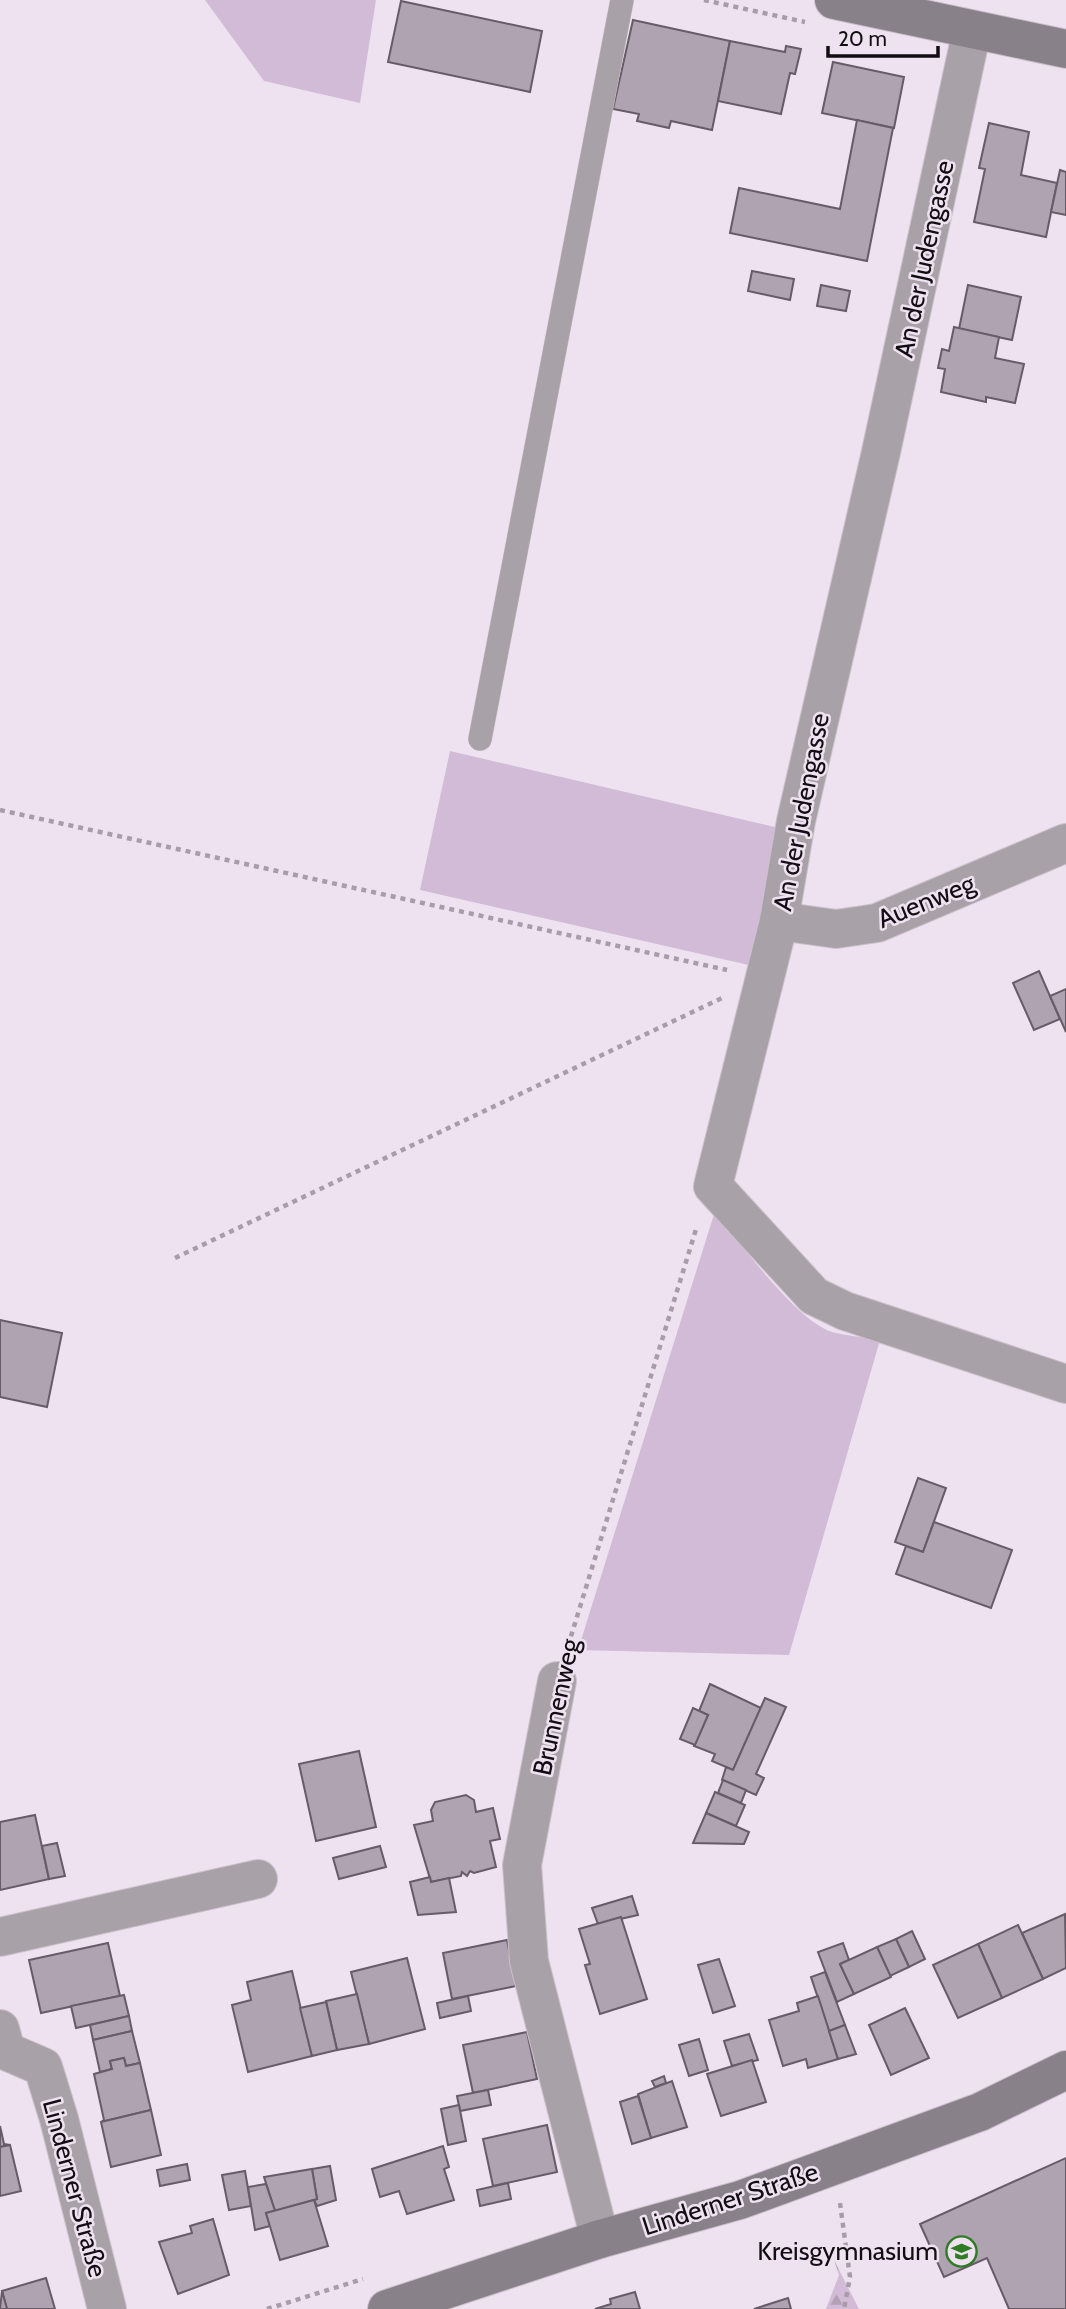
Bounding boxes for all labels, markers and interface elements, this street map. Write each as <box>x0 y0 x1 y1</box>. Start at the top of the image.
scale bar <box>828 14 938 58</box>
text: 20 m <box>838 26 887 51</box>
street label: An der Judengasse <box>887 157 961 361</box>
street label: An der Judengasse <box>766 710 836 914</box>
street label: Auenweg <box>873 867 980 935</box>
street label: Brunnenweg <box>526 1635 586 1778</box>
street label: Linderner Straße <box>36 2095 114 2281</box>
street label: Linderner Straße <box>638 2155 822 2243</box>
school or university icon: Kreisgymnasium <box>944 2234 978 2268</box>
place label: Kreisgymnasium <box>757 2235 938 2267</box>

